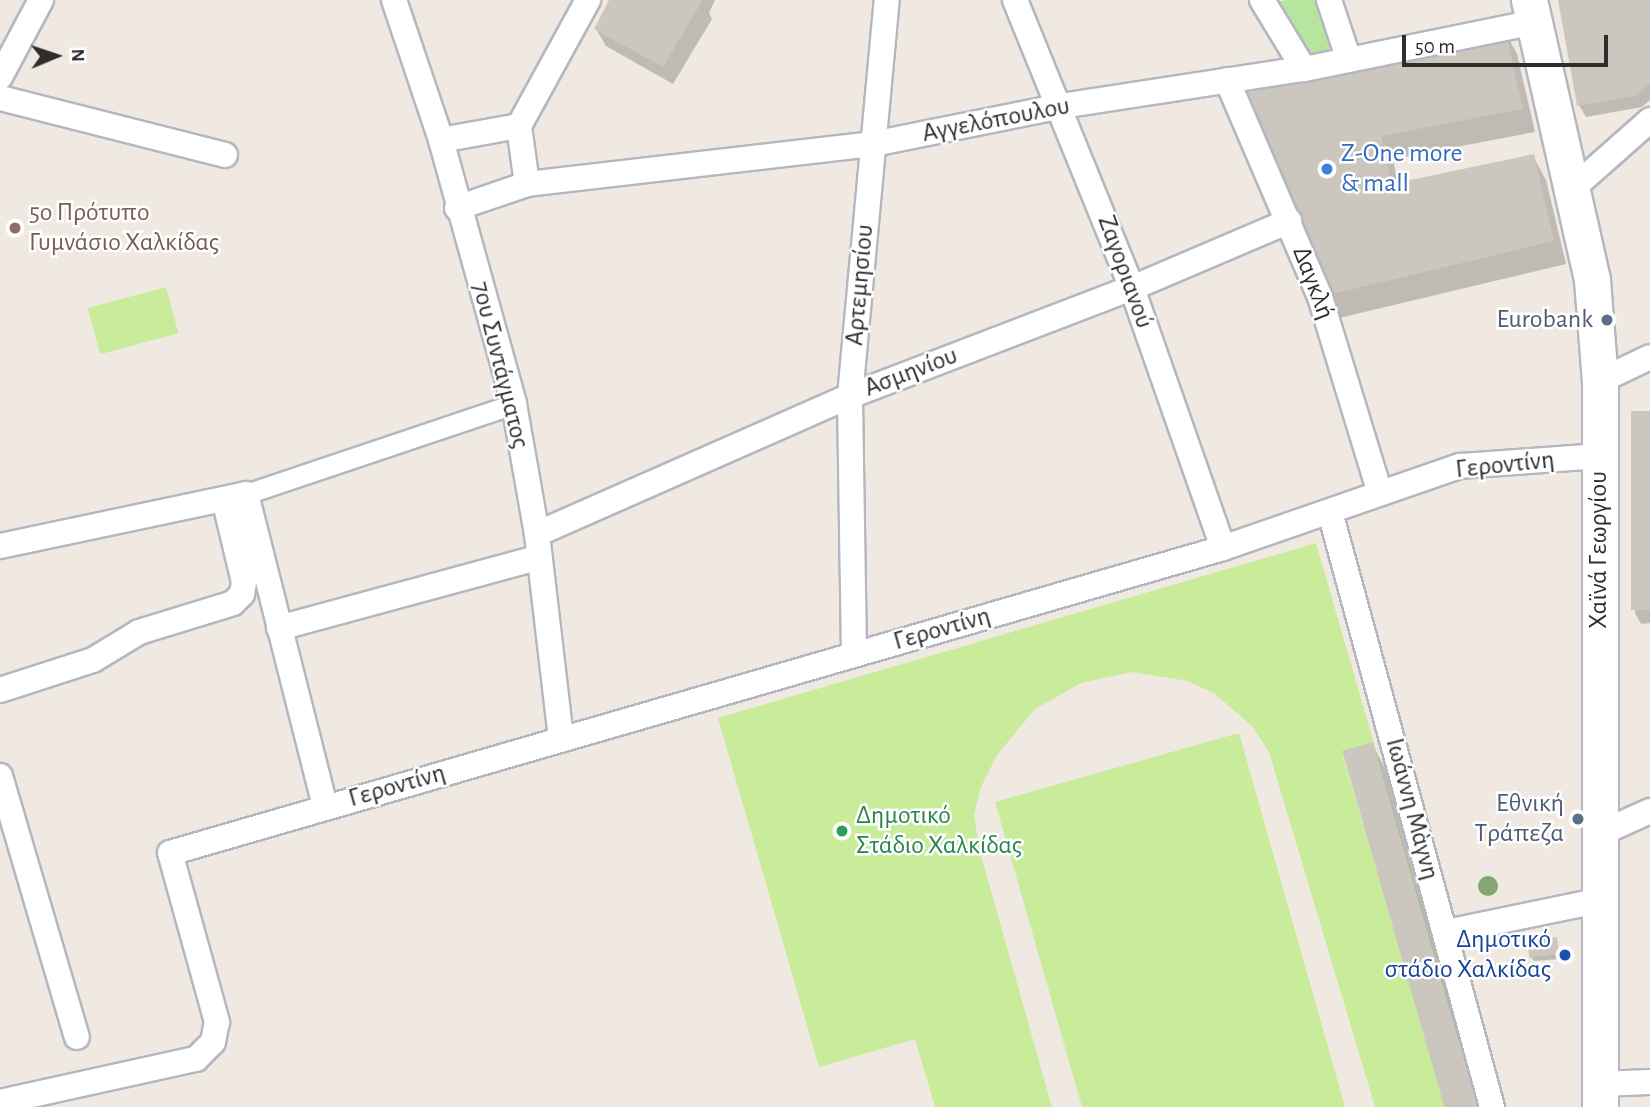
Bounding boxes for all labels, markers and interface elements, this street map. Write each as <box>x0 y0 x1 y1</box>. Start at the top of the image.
north arrow <box>21 21 91 91</box>
scale bar <box>1405 21 1612 65</box>
text: 50 m <box>1415 36 1455 57</box>
text: N <box>68 48 87 62</box>
street label: Αγγελόπουλου <box>920 90 1072 150</box>
place label: Z-One more & mall <box>1341 138 1463 200</box>
marker: Z-One more & mall <box>1319 161 1335 177</box>
place label: 5ο Πρότυπο Γυμνάσιο Χαλκίδας <box>29 197 219 258</box>
street label: Ζαγοριανού <box>1090 211 1160 333</box>
marker: 5ο Πρότυπο Γυμνάσιο Χαλκίδας <box>7 220 23 236</box>
street label: Αρτεμησίου <box>839 223 881 347</box>
street label: Δαγκλή <box>1285 242 1341 324</box>
street label: 7ου Συντάγματος <box>464 279 536 451</box>
place label: Eurobank <box>1496 304 1593 336</box>
marker: Eurobank <box>1599 312 1615 328</box>
street label: Ασμηνίου <box>860 340 962 404</box>
street label: Γεροντίνη <box>1454 444 1556 486</box>
street label: Χαϊνά Γεωργίου <box>1583 471 1615 629</box>
street label: Γεροντίνη <box>890 600 994 658</box>
street label: Ιωάννη Μὰγνη <box>1378 735 1446 883</box>
street label: Γεροντίνη <box>345 757 449 815</box>
place label: Εθνική Τράπεζα <box>1475 788 1564 850</box>
place label: Δημοτικό Στάδιο Χαλκίδας <box>856 800 1022 862</box>
marker: Εθνική Τράπεζα <box>1570 811 1586 827</box>
marker: Δημοτικό Στάδιο Χαλκίδας <box>834 823 850 839</box>
place label: Δημοτικό στάδιο Χαλκίδας <box>1385 924 1551 986</box>
marker: Δημοτικό στάδιο Χαλκίδας <box>1557 947 1573 963</box>

